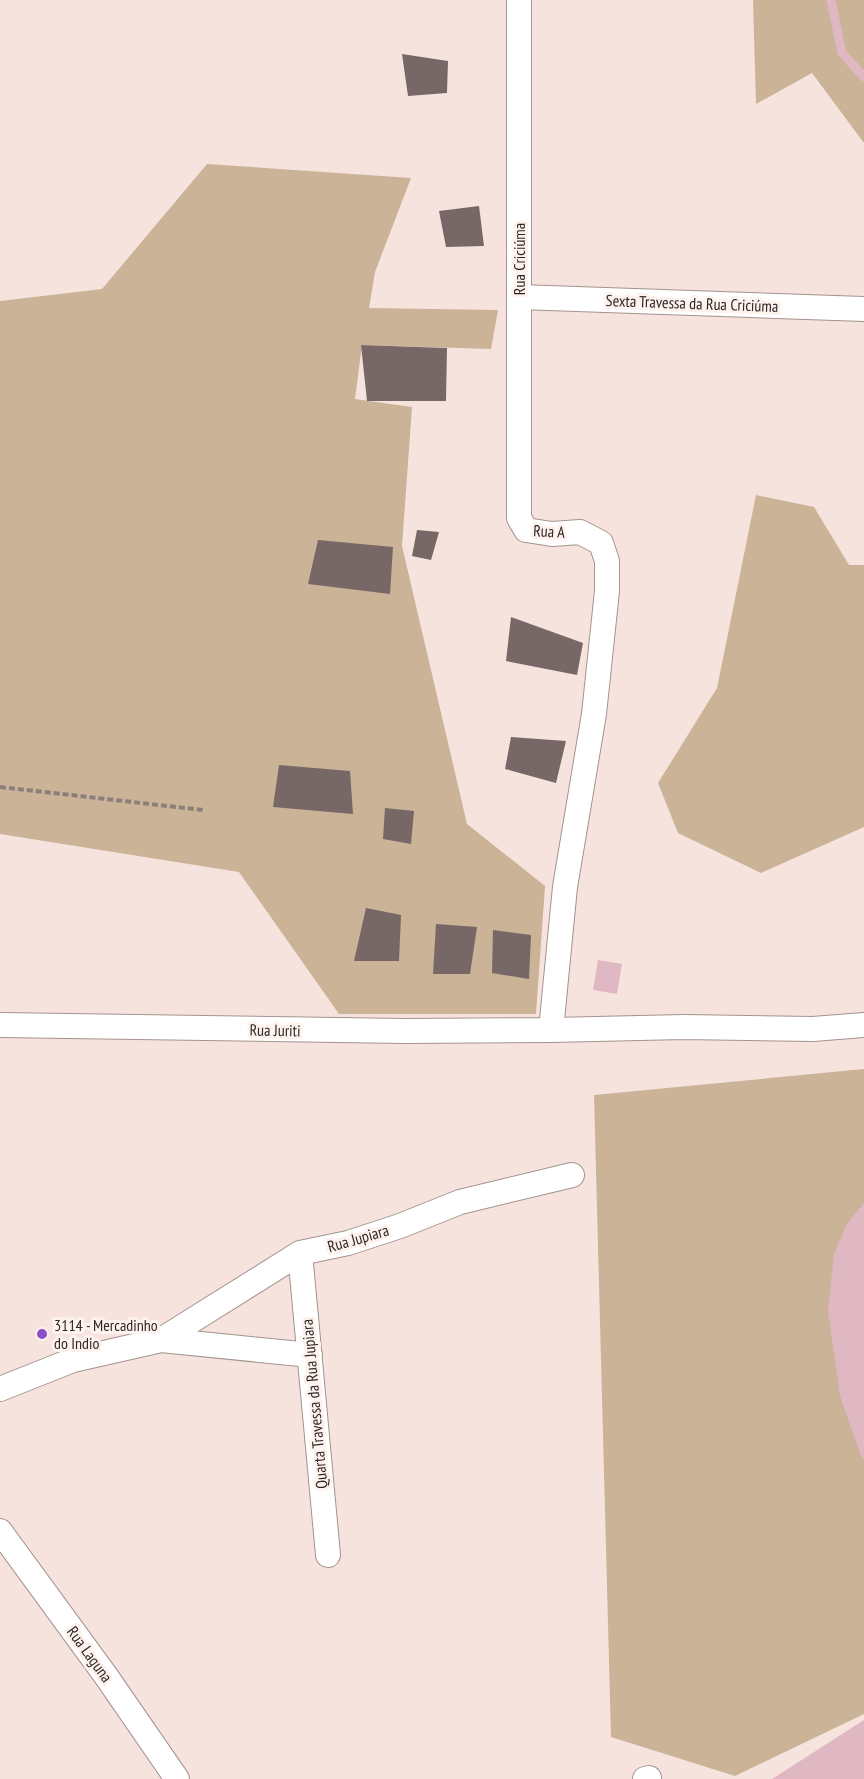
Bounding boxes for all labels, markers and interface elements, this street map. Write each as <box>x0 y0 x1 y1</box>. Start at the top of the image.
street label: Rua Criciúma <box>509 223 529 295</box>
street label: Sexta Travessa da Rua Criciúma <box>605 290 779 316</box>
street label: Rua A <box>533 520 566 542</box>
street label: Rua Juriti <box>249 1020 301 1040</box>
street label: Rua Jupiara <box>325 1220 391 1256</box>
place label: 3114 - Mercadinho do Indio <box>54 1315 158 1353</box>
street label: Quarta Travessa da Rua Jupiara <box>297 1318 331 1490</box>
marker: 3114 - Mercadinho do Indio <box>35 1327 49 1341</box>
street label: Rua Laguna <box>63 1622 117 1686</box>

